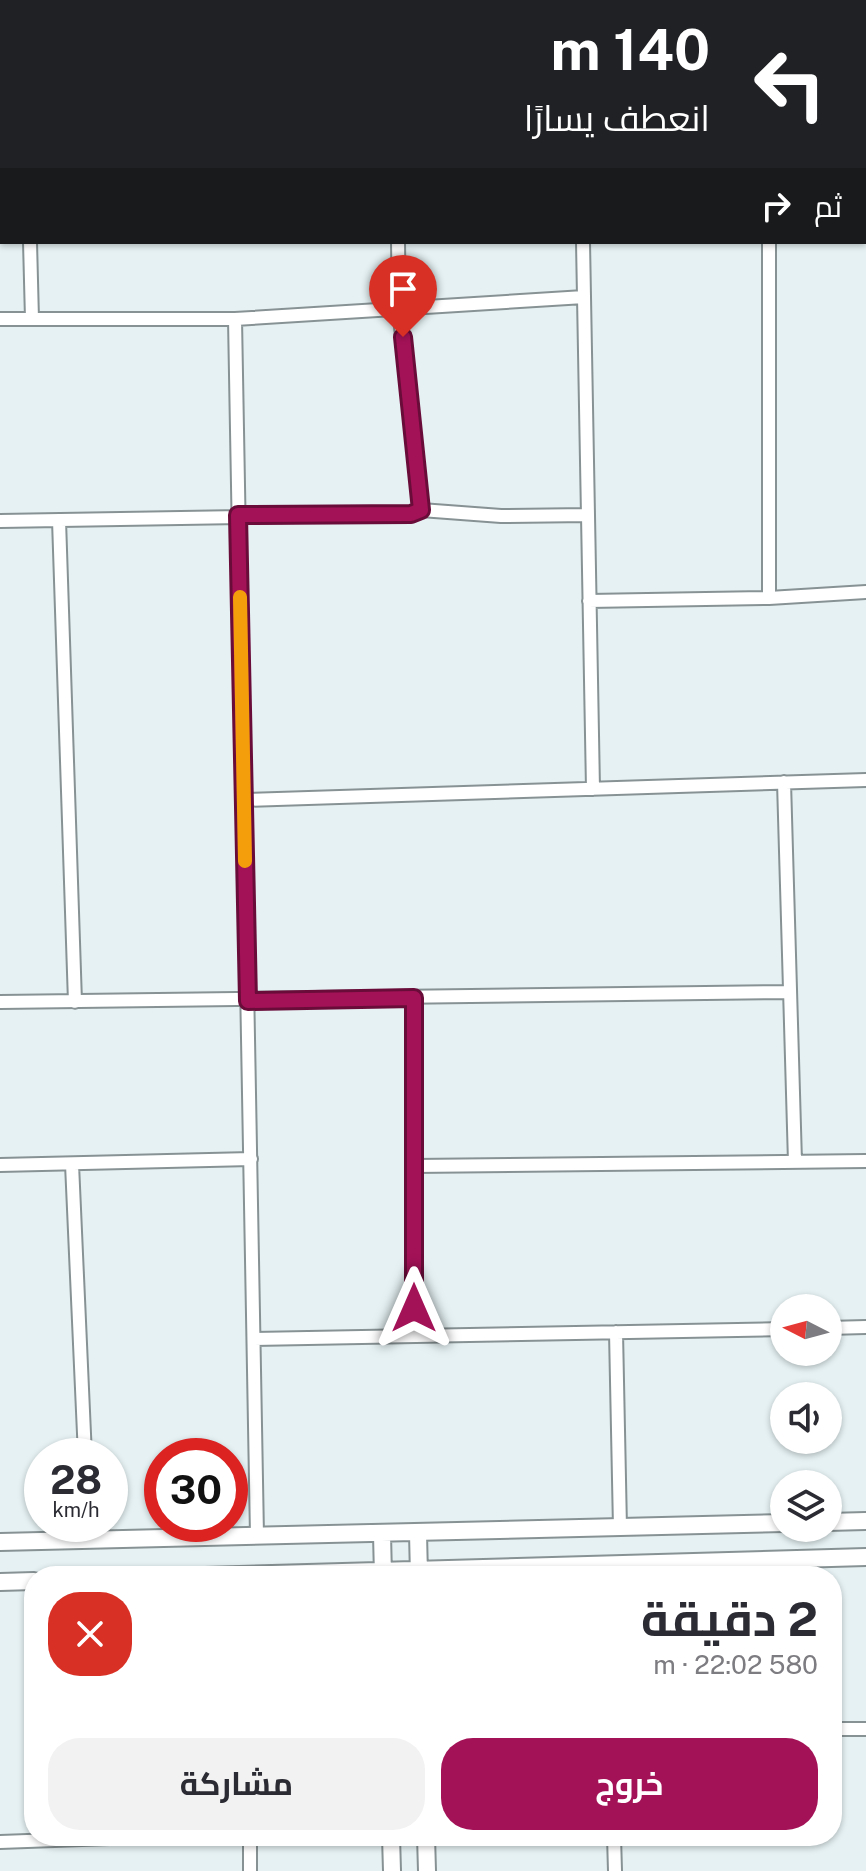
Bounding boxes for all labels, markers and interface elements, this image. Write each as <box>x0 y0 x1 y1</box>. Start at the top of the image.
text: 140 m <box>550 17 710 83</box>
icon: left <box>738 32 842 136</box>
text: انعطف يسارًا <box>524 97 710 139</box>
icon: right <box>754 184 798 228</box>
text: ثم <box>814 188 842 224</box>
pin <box>369 255 437 337</box>
icon: arrive <box>381 267 425 311</box>
position arrow <box>372 1266 456 1350</box>
north arrow <box>770 1294 842 1366</box>
map controls <box>770 1294 842 1542</box>
button: sound <box>770 1382 842 1454</box>
speed limit sign: 30 <box>144 1438 248 1542</box>
text: 28 <box>50 1456 102 1503</box>
button: layers <box>770 1470 842 1542</box>
text: km/h <box>52 1498 100 1522</box>
text: 2 دقيقة <box>641 1590 818 1647</box>
button: close <box>48 1592 132 1676</box>
text: 580 m · 22:02 <box>653 1649 818 1680</box>
button: مشاركة <box>48 1738 425 1830</box>
button: خروج <box>441 1738 818 1830</box>

